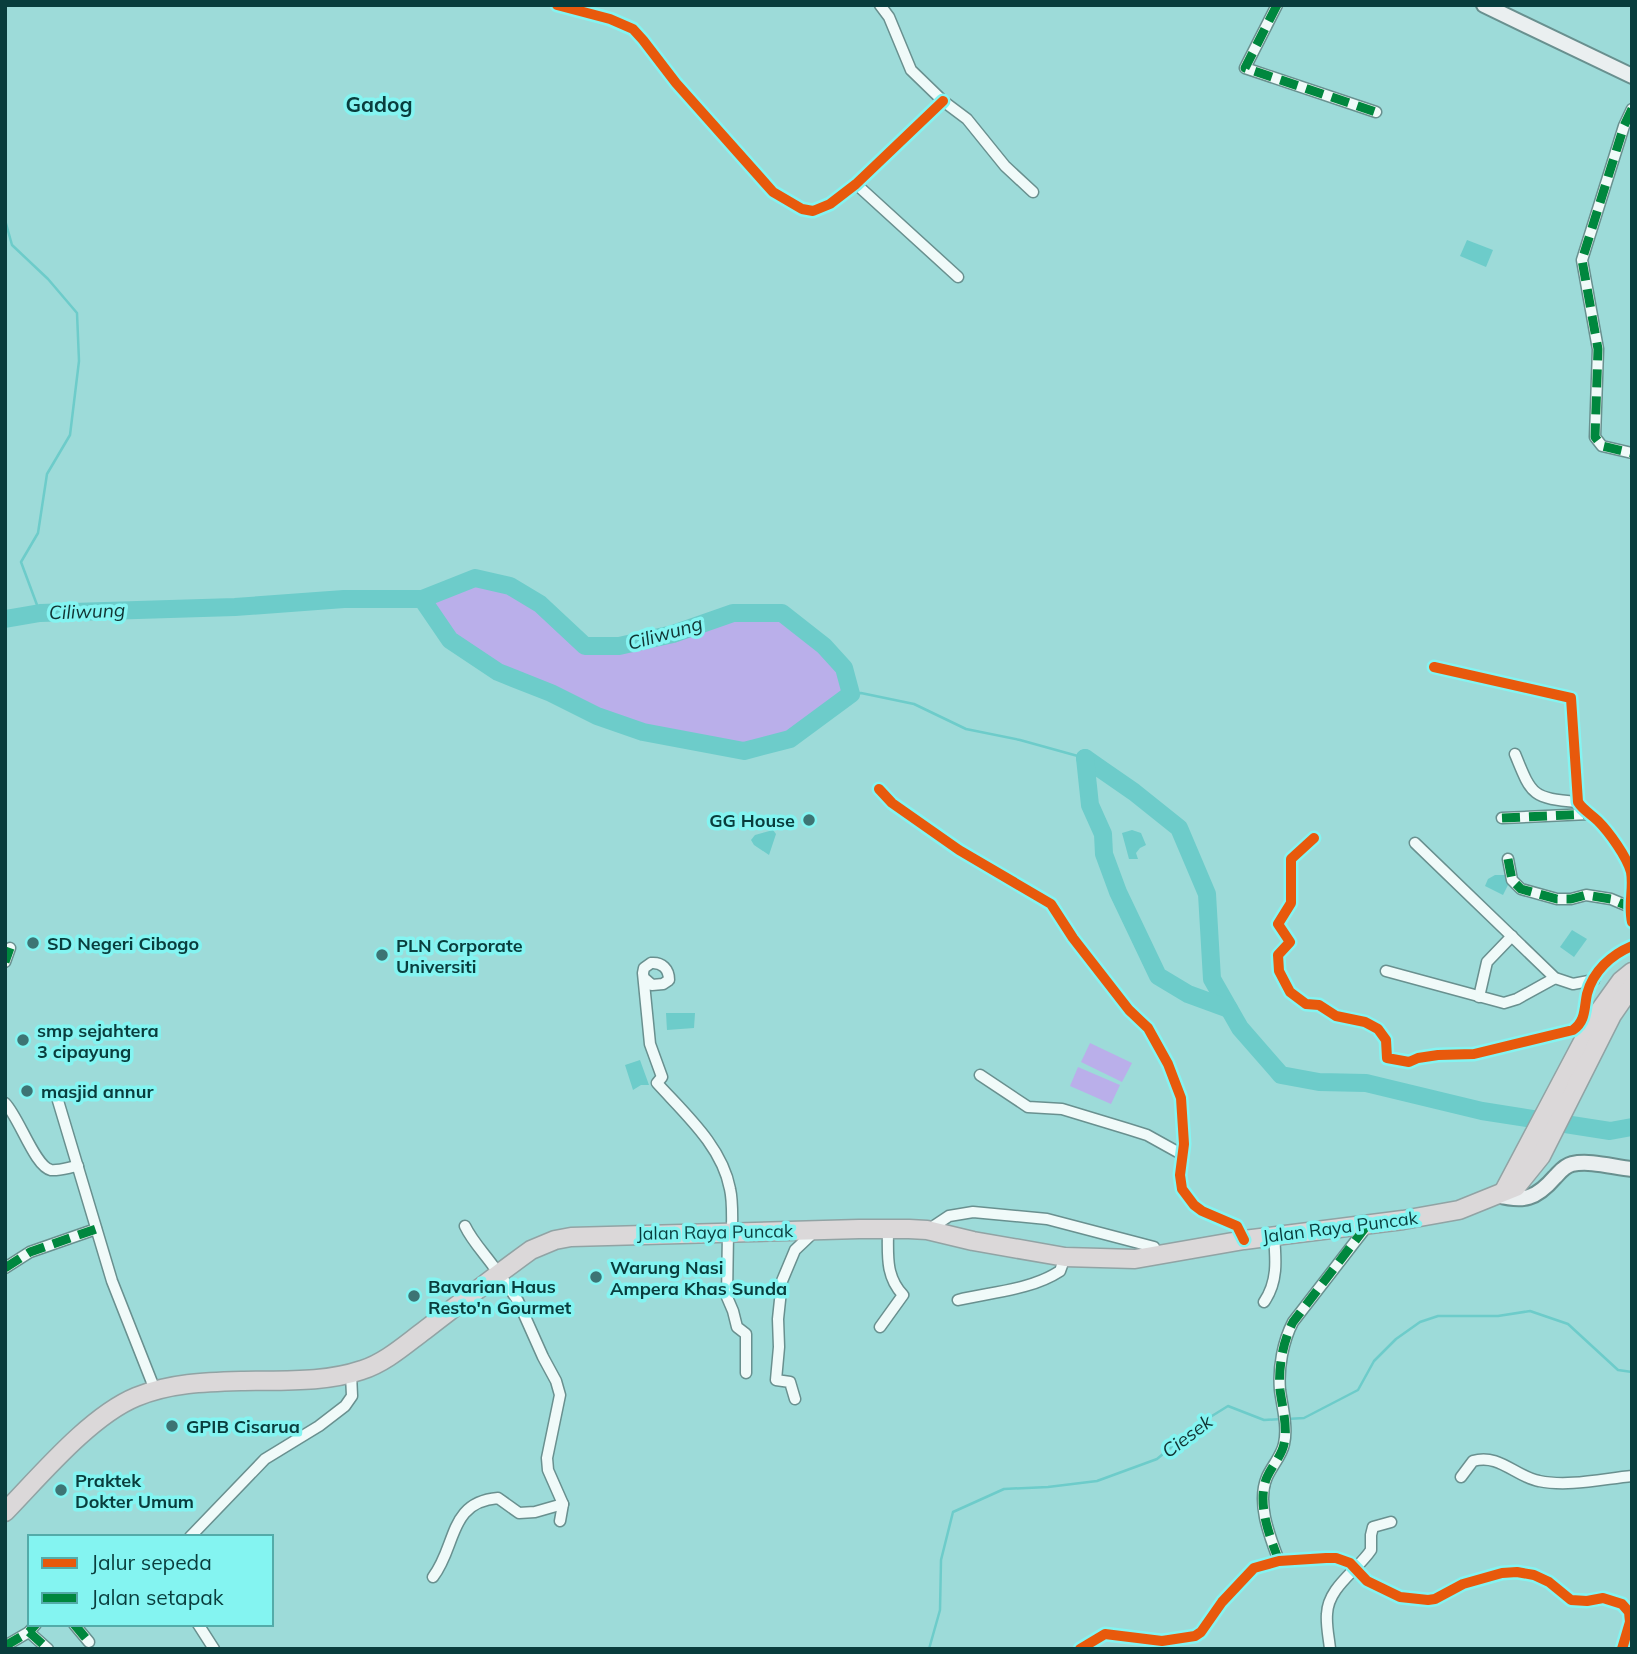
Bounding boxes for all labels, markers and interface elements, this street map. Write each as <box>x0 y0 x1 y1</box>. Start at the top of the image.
district label: Gadog <box>345 91 413 117</box>
water label: Ciliwung <box>48 598 126 624</box>
water label: Ciliwung <box>625 611 705 655</box>
place label: GG House <box>709 809 795 832</box>
marker: GG House <box>801 812 817 828</box>
place label: SD Negeri Cibogo <box>47 932 199 955</box>
place label: PLN Corporate Universiti <box>396 934 523 978</box>
marker: SD Negeri Cibogo <box>25 935 41 951</box>
marker: PLN Corporate Universiti <box>374 947 390 963</box>
place label: smp sejahtera 3 cipayung <box>37 1019 159 1063</box>
marker: smp sejahtera 3 cipayung <box>15 1032 31 1048</box>
place label: masjid annur <box>41 1080 154 1103</box>
marker: masjid annur <box>19 1083 35 1099</box>
street label: Jalan Raya Puncak <box>1261 1206 1420 1248</box>
street label: Jalan Raya Puncak <box>637 1219 794 1245</box>
place label: Warung Nasi Ampera Khas Sunda <box>610 1256 787 1300</box>
marker: Warung Nasi Ampera Khas Sunda <box>588 1269 604 1285</box>
place label: Bavarian Haus Resto'n Gourmet <box>428 1275 572 1319</box>
marker: Bavarian Haus Resto'n Gourmet <box>406 1288 422 1304</box>
water label: Ciesek <box>1157 1408 1218 1463</box>
place label: GPIB Cisarua <box>186 1415 300 1438</box>
marker: GPIB Cisarua <box>164 1418 180 1434</box>
place label: Praktek Dokter Umum <box>75 1469 194 1513</box>
marker: Praktek Dokter Umum <box>53 1482 69 1498</box>
legend <box>28 1535 273 1626</box>
text: Jalur sepeda <box>91 1549 212 1575</box>
text: Jalan setapak <box>91 1584 224 1610</box>

